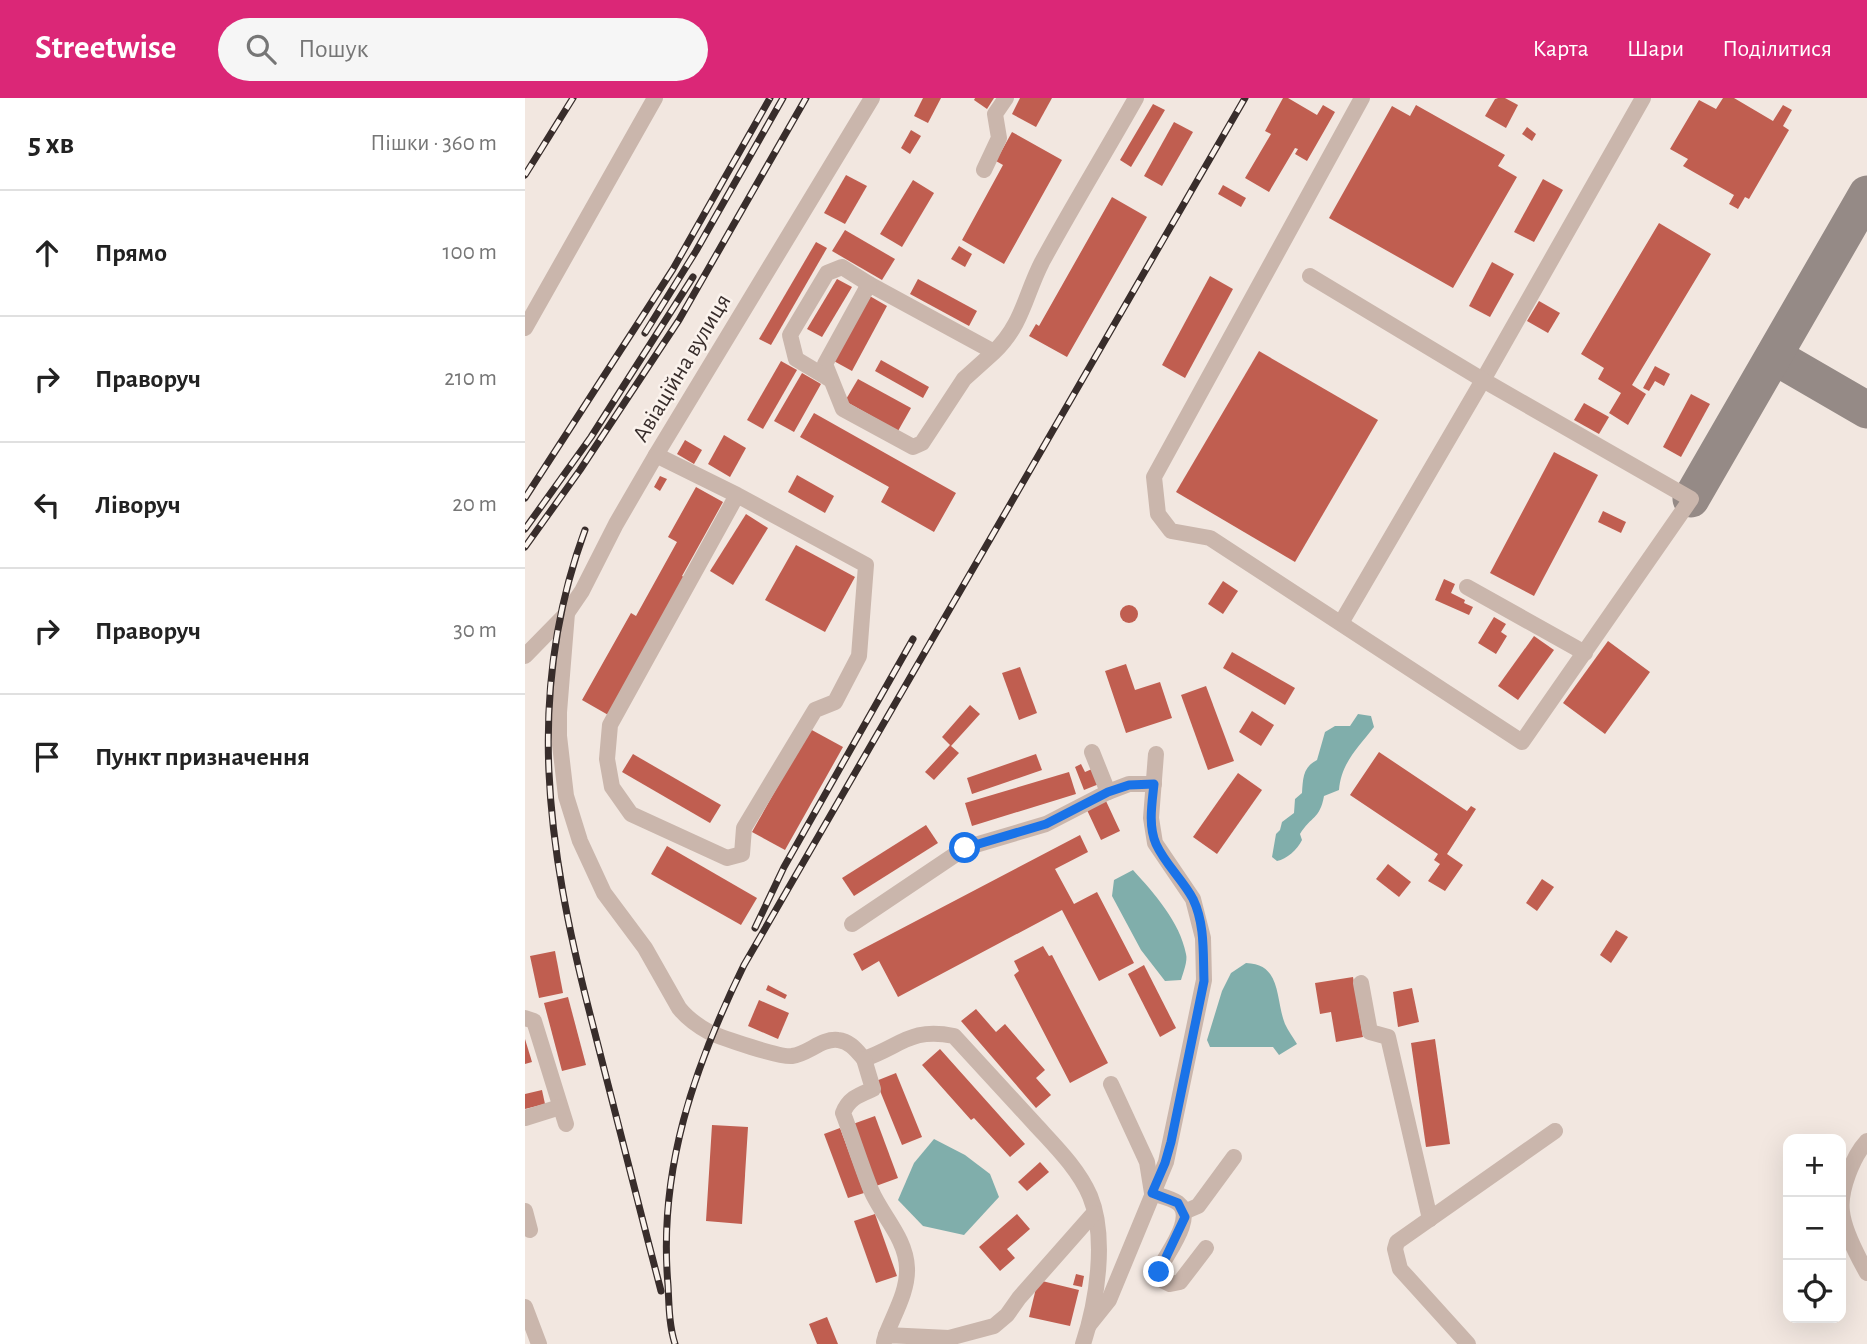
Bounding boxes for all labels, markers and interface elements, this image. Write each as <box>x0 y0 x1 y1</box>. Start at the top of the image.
search box <box>218 18 708 81</box>
icon: search <box>242 30 280 68</box>
text: Streetwise <box>35 32 176 65</box>
text: Пошук <box>298 36 368 62</box>
text: Карта <box>1532 37 1589 61</box>
text: Шари <box>1627 37 1684 61</box>
text: Поділитися <box>1722 37 1832 61</box>
text: 5 хв <box>28 129 74 159</box>
text: Пішки · 360 m <box>370 132 497 155</box>
icon: ahead <box>28 234 66 272</box>
text: Прямо <box>95 240 167 266</box>
text: 100 m <box>443 241 497 264</box>
street label: Авіаційна вулиця <box>628 290 736 446</box>
icon: right <box>28 360 66 398</box>
text: Праворуч <box>95 366 201 392</box>
text: 210 m <box>444 367 497 390</box>
icon: left <box>28 486 66 524</box>
text: Ліворуч <box>95 492 181 518</box>
text: 20 m <box>452 493 497 516</box>
icon: right <box>28 612 66 650</box>
text: Праворуч <box>95 618 201 644</box>
text: 30 m <box>453 619 497 642</box>
icon: arrive <box>28 738 66 776</box>
text: Пункт призначення <box>95 744 310 770</box>
route start <box>949 832 980 863</box>
map controls <box>1783 1134 1846 1323</box>
button: + <box>1783 1134 1846 1197</box>
button: − <box>1783 1197 1846 1260</box>
route end <box>1143 1256 1174 1287</box>
button: locate <box>1783 1260 1846 1323</box>

